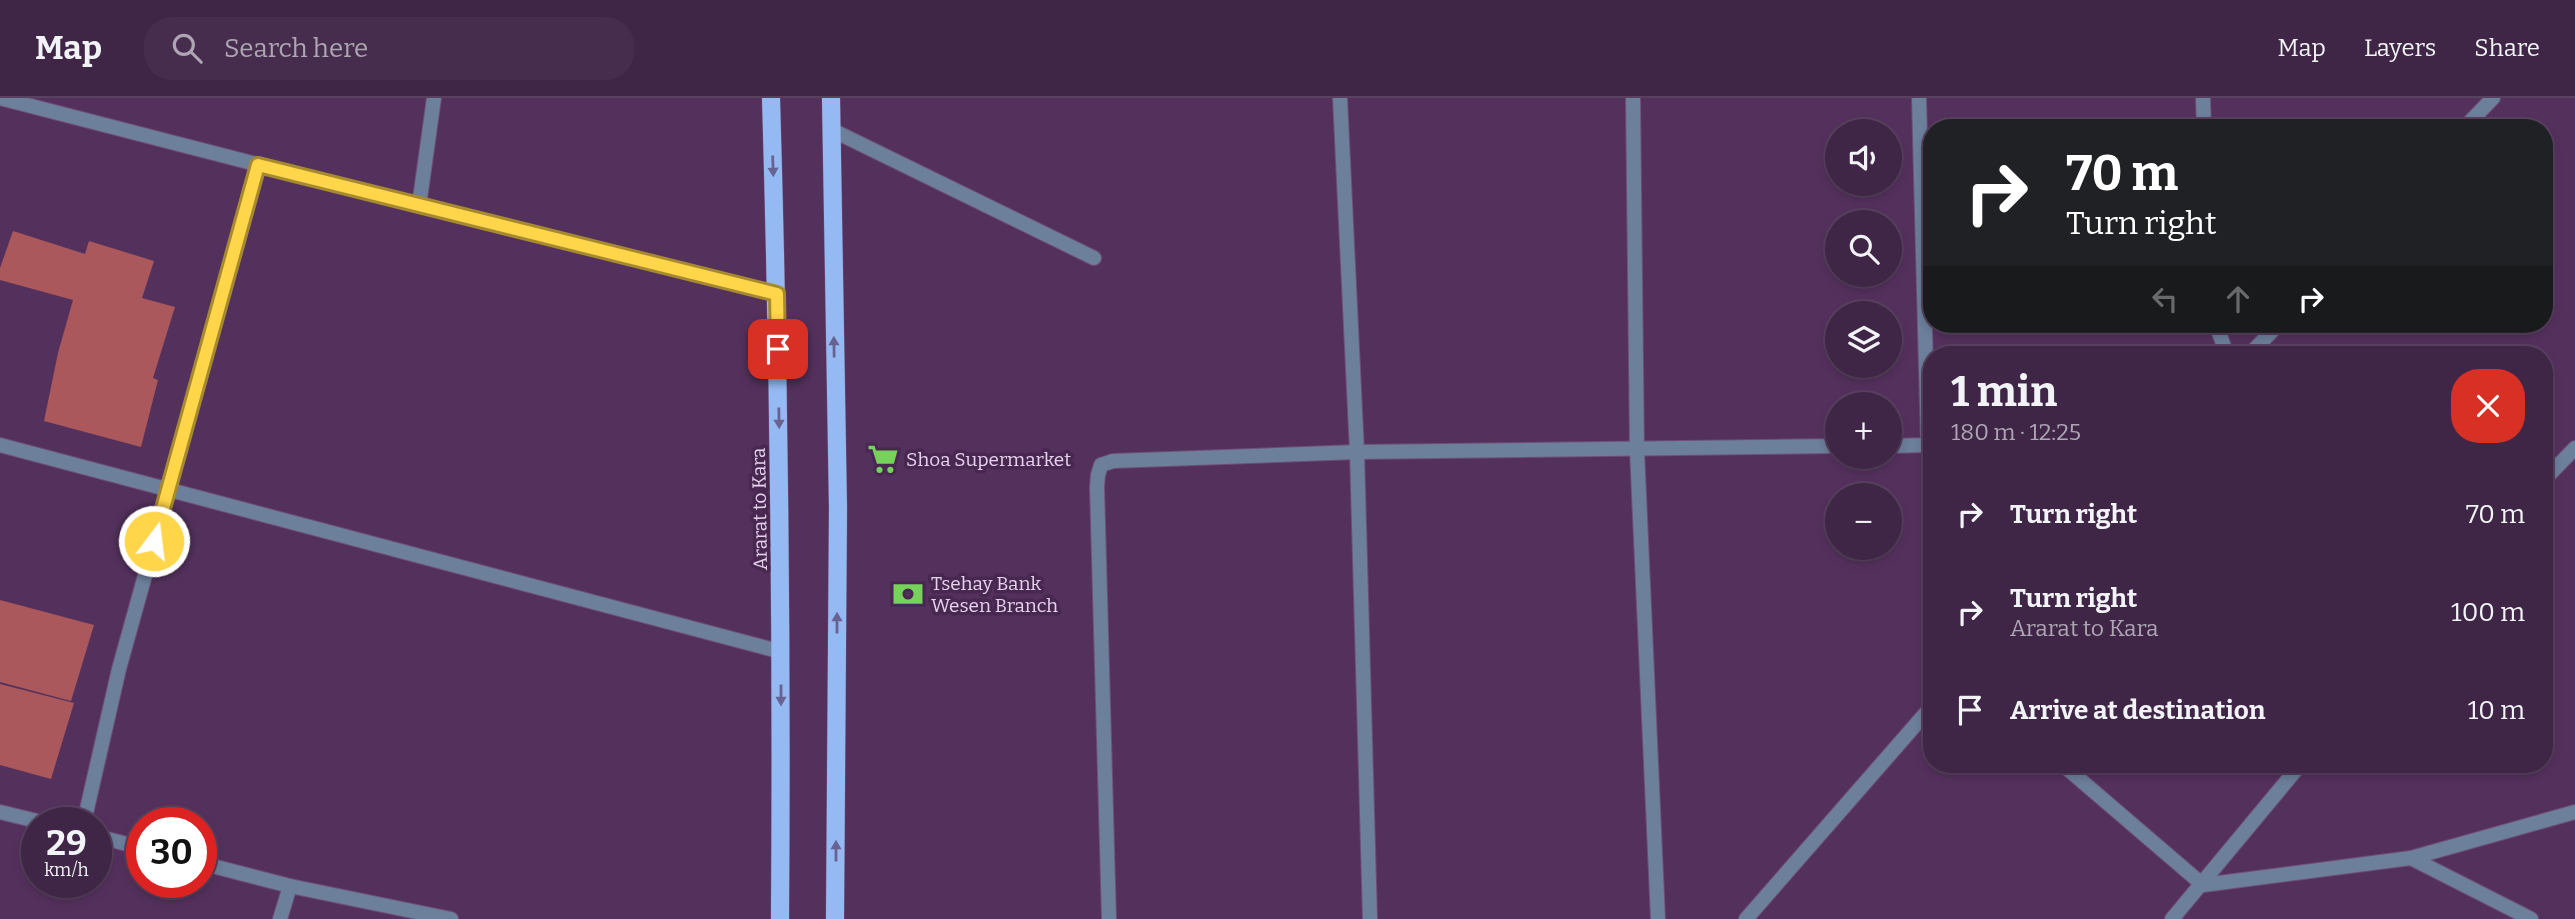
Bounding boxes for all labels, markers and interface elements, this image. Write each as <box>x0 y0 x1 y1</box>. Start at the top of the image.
search box <box>144 17 634 80</box>
text: Map <box>35 28 102 68</box>
icon: search <box>168 29 206 67</box>
text: Search here <box>224 33 368 64</box>
text: Map <box>2278 34 2326 62</box>
text: Layers <box>2364 34 2436 62</box>
text: Share <box>2474 34 2540 62</box>
map controls <box>1825 119 1902 560</box>
button: sound <box>1825 119 1902 196</box>
text: 70 m <box>2066 144 2178 203</box>
icon: right <box>1951 147 2042 238</box>
one-way arrow <box>767 155 779 177</box>
text: Turn right <box>2066 204 2217 242</box>
button: search <box>1825 210 1902 287</box>
icon: left <box>2146 280 2184 318</box>
icon: ahead <box>2219 280 2257 318</box>
icon: right <box>2292 280 2330 318</box>
button: layers <box>1825 301 1902 378</box>
pin <box>748 319 808 379</box>
icon: arrive <box>759 330 797 368</box>
one-way arrow <box>829 336 840 358</box>
text: 1 min <box>1951 367 2057 417</box>
button: close <box>2451 369 2525 443</box>
button: + <box>1825 392 1902 469</box>
one-way arrow <box>773 407 784 429</box>
text: 180 m · 12:25 <box>1951 418 2081 446</box>
supermarket icon: Shoa Supermarket <box>866 442 900 476</box>
street label: Ararat to Kara <box>747 447 772 571</box>
place label: Shoa Supermarket <box>906 448 1071 471</box>
button: − <box>1825 483 1902 560</box>
icon: right <box>1951 495 1989 533</box>
text: Turn right <box>2010 499 2137 530</box>
text: 70 m <box>2466 499 2525 530</box>
position arrow <box>117 504 191 578</box>
place label: Tsehay Bank Wesen Branch <box>931 572 1058 617</box>
bank icon: Tsehay Bank Wesen Branch <box>891 577 925 611</box>
text: Turn right <box>2010 583 2137 614</box>
icon: right <box>1951 593 1989 631</box>
text: 100 m <box>2451 597 2525 628</box>
one-way arrow <box>832 612 843 634</box>
text: Ararat to Kara <box>2010 614 2159 642</box>
one-way arrow <box>776 684 787 706</box>
icon: arrive <box>1951 691 1989 729</box>
text: Arrive at destination <box>2010 695 2265 726</box>
text: 10 m <box>2468 695 2525 726</box>
speed limit sign: 30 <box>126 807 217 898</box>
text: 29 <box>46 822 87 864</box>
one-way arrow <box>830 840 842 862</box>
text: km/h <box>44 859 89 881</box>

